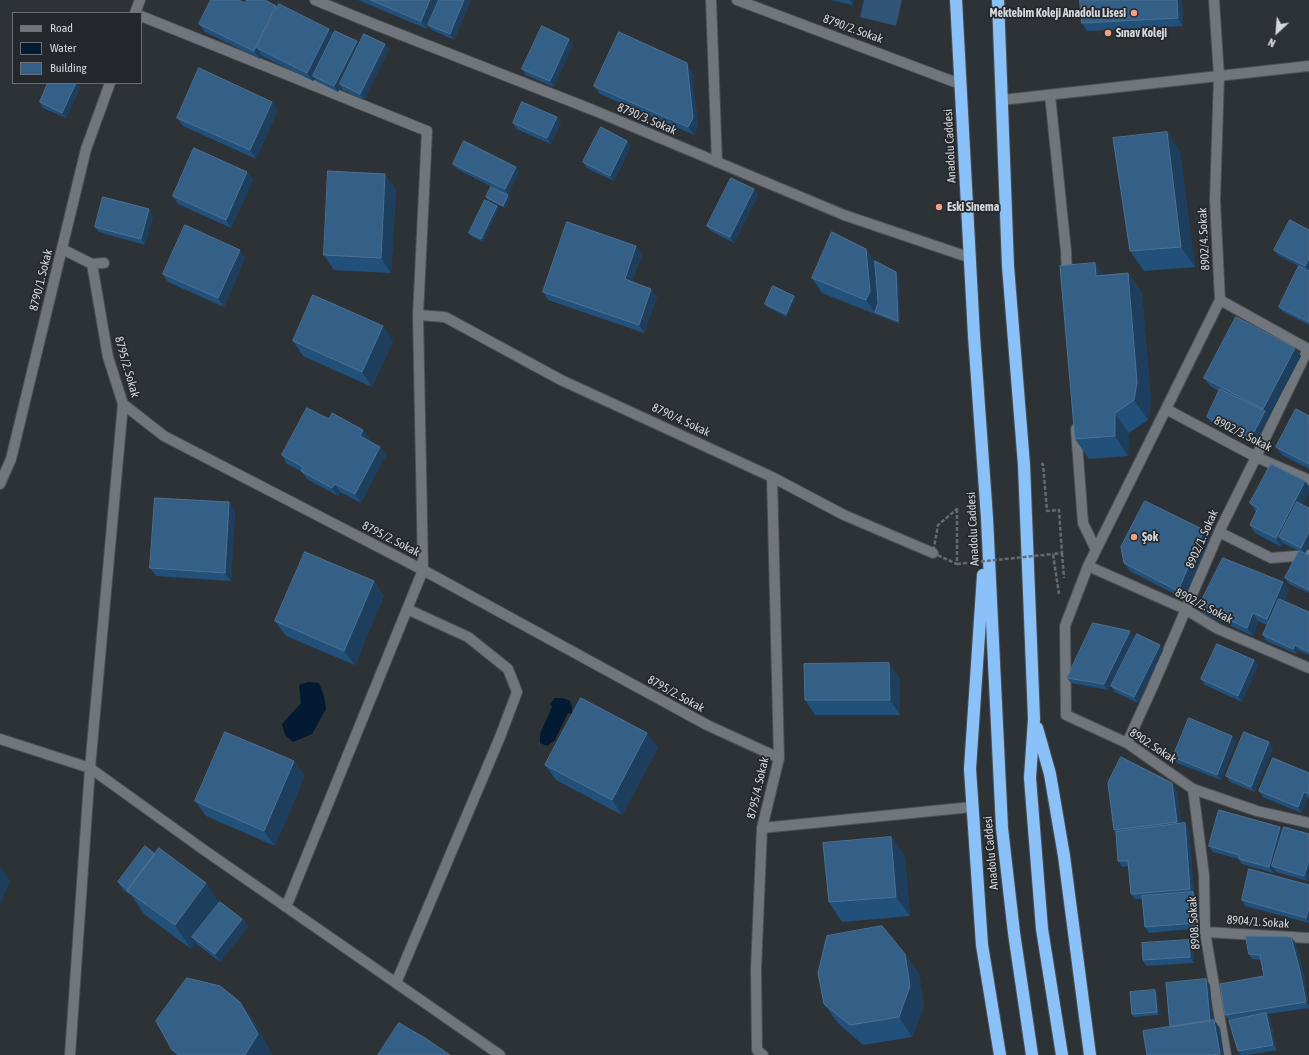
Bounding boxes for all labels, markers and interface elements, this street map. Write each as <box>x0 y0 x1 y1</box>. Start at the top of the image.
place label: Mektebim Koleji Anadolu Lisesi <box>989 6 1126 20</box>
marker: Mektebim Koleji Anadolu Lisesi <box>1129 8 1139 18</box>
street label: 8790/2. Sokak <box>821 11 885 47</box>
legend <box>12 12 142 84</box>
north arrow <box>1257 12 1297 52</box>
text: Road <box>50 21 73 35</box>
place label: Sınav Koleji <box>1116 26 1167 40</box>
marker: Sınav Koleji <box>1103 28 1113 38</box>
text: N <box>1266 36 1277 50</box>
text: Water <box>50 41 76 55</box>
text: Building <box>50 61 87 75</box>
street label: 8790/3. Sokak <box>615 100 679 138</box>
street label: Anadolu Caddesi <box>941 109 959 183</box>
place label: Eski Sinema <box>947 200 999 214</box>
marker: Eski Sinema <box>934 202 944 212</box>
street label: 8902/4. Sokak <box>1195 207 1213 271</box>
street label: 8790/1. Sokak <box>26 248 56 312</box>
street label: 8795/2. Sokak <box>111 335 143 399</box>
street label: 8790/4. Sokak <box>649 400 713 440</box>
street label: 8902/3. Sokak <box>1212 413 1274 455</box>
street label: Anadolu Caddesi <box>964 492 982 566</box>
street label: 8902/1. Sokak <box>1183 507 1221 571</box>
street label: 8795/2. Sokak <box>360 518 422 560</box>
place label: Şok <box>1142 530 1158 544</box>
marker: Şok <box>1129 532 1139 542</box>
street label: 8902/2. Sokak <box>1173 585 1235 627</box>
street label: 8795/2. Sokak <box>645 672 707 716</box>
street label: 8902. Sokak <box>1127 725 1179 767</box>
street label: 8795/4. Sokak <box>744 756 772 820</box>
street label: Anadolu Caddesi <box>981 815 1001 891</box>
street label: 8908. Sokak <box>1185 896 1203 950</box>
street label: 8904/1. Sokak <box>1226 913 1290 931</box>

